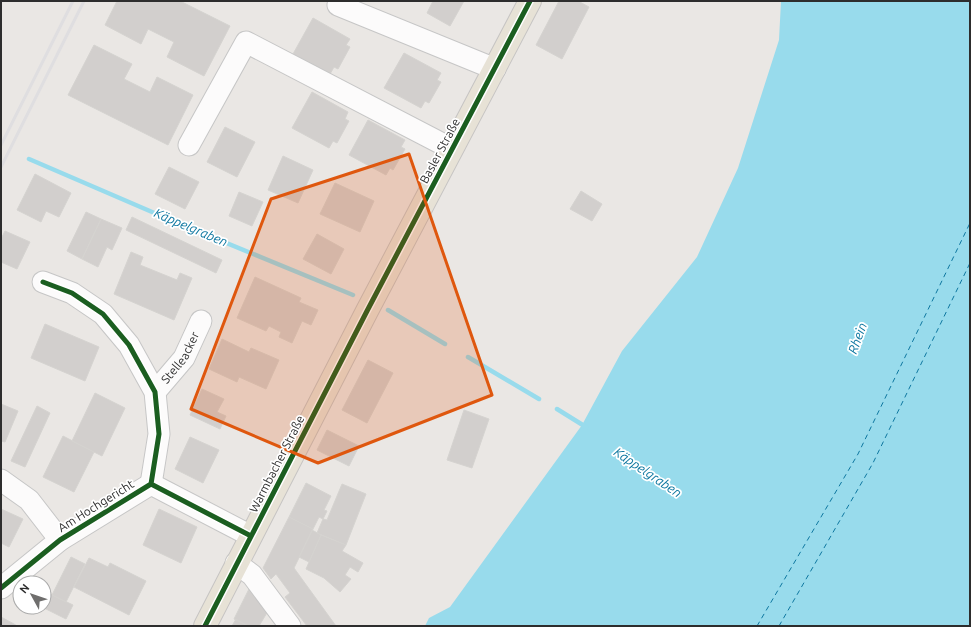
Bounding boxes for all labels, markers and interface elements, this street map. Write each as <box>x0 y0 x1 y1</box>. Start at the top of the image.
street label: Basler Straße <box>417 116 462 185</box>
water label: Käppelgraben <box>152 205 230 249</box>
water label: Rhein <box>845 320 869 356</box>
street label: Stelleacker <box>158 329 201 386</box>
street label: Warmbacher Straße <box>246 413 307 514</box>
water label: Käppelgraben <box>612 444 684 500</box>
street label: Am Hochgericht <box>55 477 136 534</box>
north arrow <box>12 575 52 615</box>
text: N <box>17 582 32 596</box>

